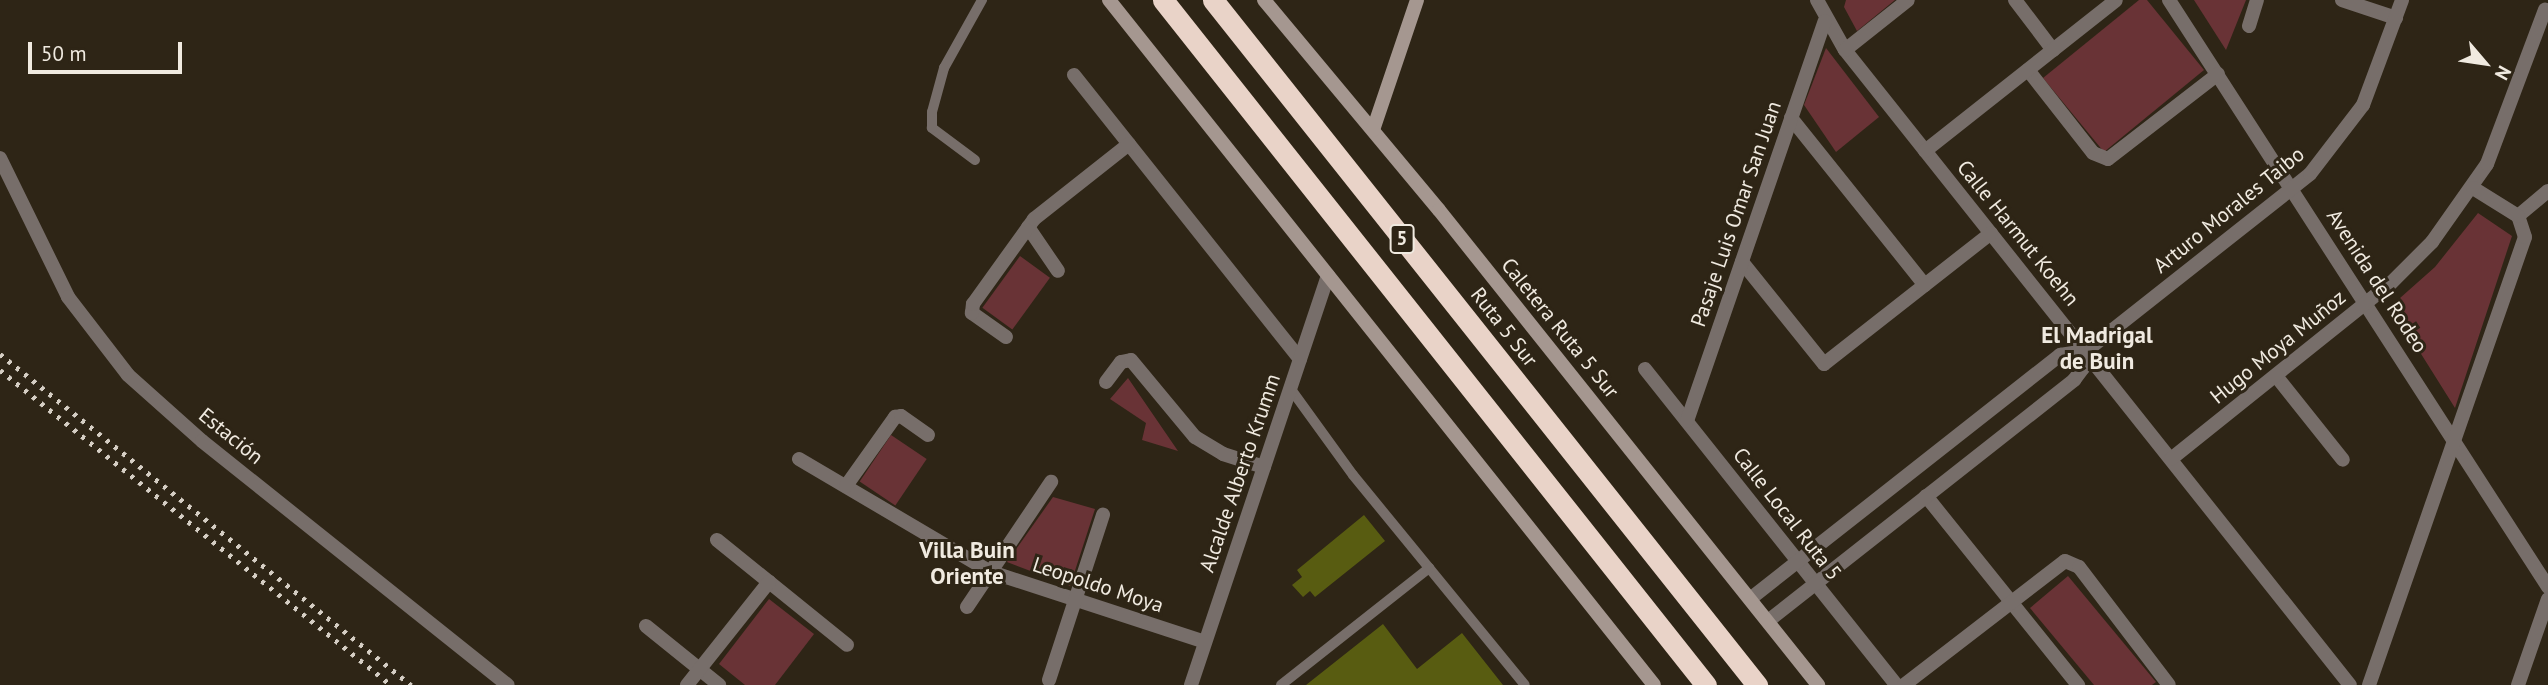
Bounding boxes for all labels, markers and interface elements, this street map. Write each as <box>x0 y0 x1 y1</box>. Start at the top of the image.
scale bar <box>32 28 186 72</box>
north arrow <box>2450 28 2520 98</box>
text: 50 m <box>41 40 87 67</box>
text: N <box>2490 62 2517 84</box>
street label: Pasaje Luis Omar San Juan <box>1686 98 1786 330</box>
street label: Arturo Morales Taibo <box>2148 141 2310 279</box>
street label: Calle Harmut Koehn <box>1952 155 2084 311</box>
street label: Avenida del Rodeo <box>2321 205 2433 357</box>
road number: 5 <box>1388 224 1416 255</box>
street label: Caletera Ruta 5 Sur <box>1496 253 1624 403</box>
street label: Ruta 5 Sur <box>1465 282 1543 372</box>
street label: Hugo Moya Muñoz <box>2205 285 2351 409</box>
district label: El Madrigal de Buin <box>2041 321 2153 375</box>
street label: Alcalde Alberto Krumm <box>1194 370 1286 576</box>
street label: Estación <box>194 402 268 470</box>
street label: Calle Local Ruta 5 <box>1727 443 1847 585</box>
district label: Villa Buin Oriente <box>919 536 1015 590</box>
street label: Leopoldo Moya <box>1029 552 1167 618</box>

